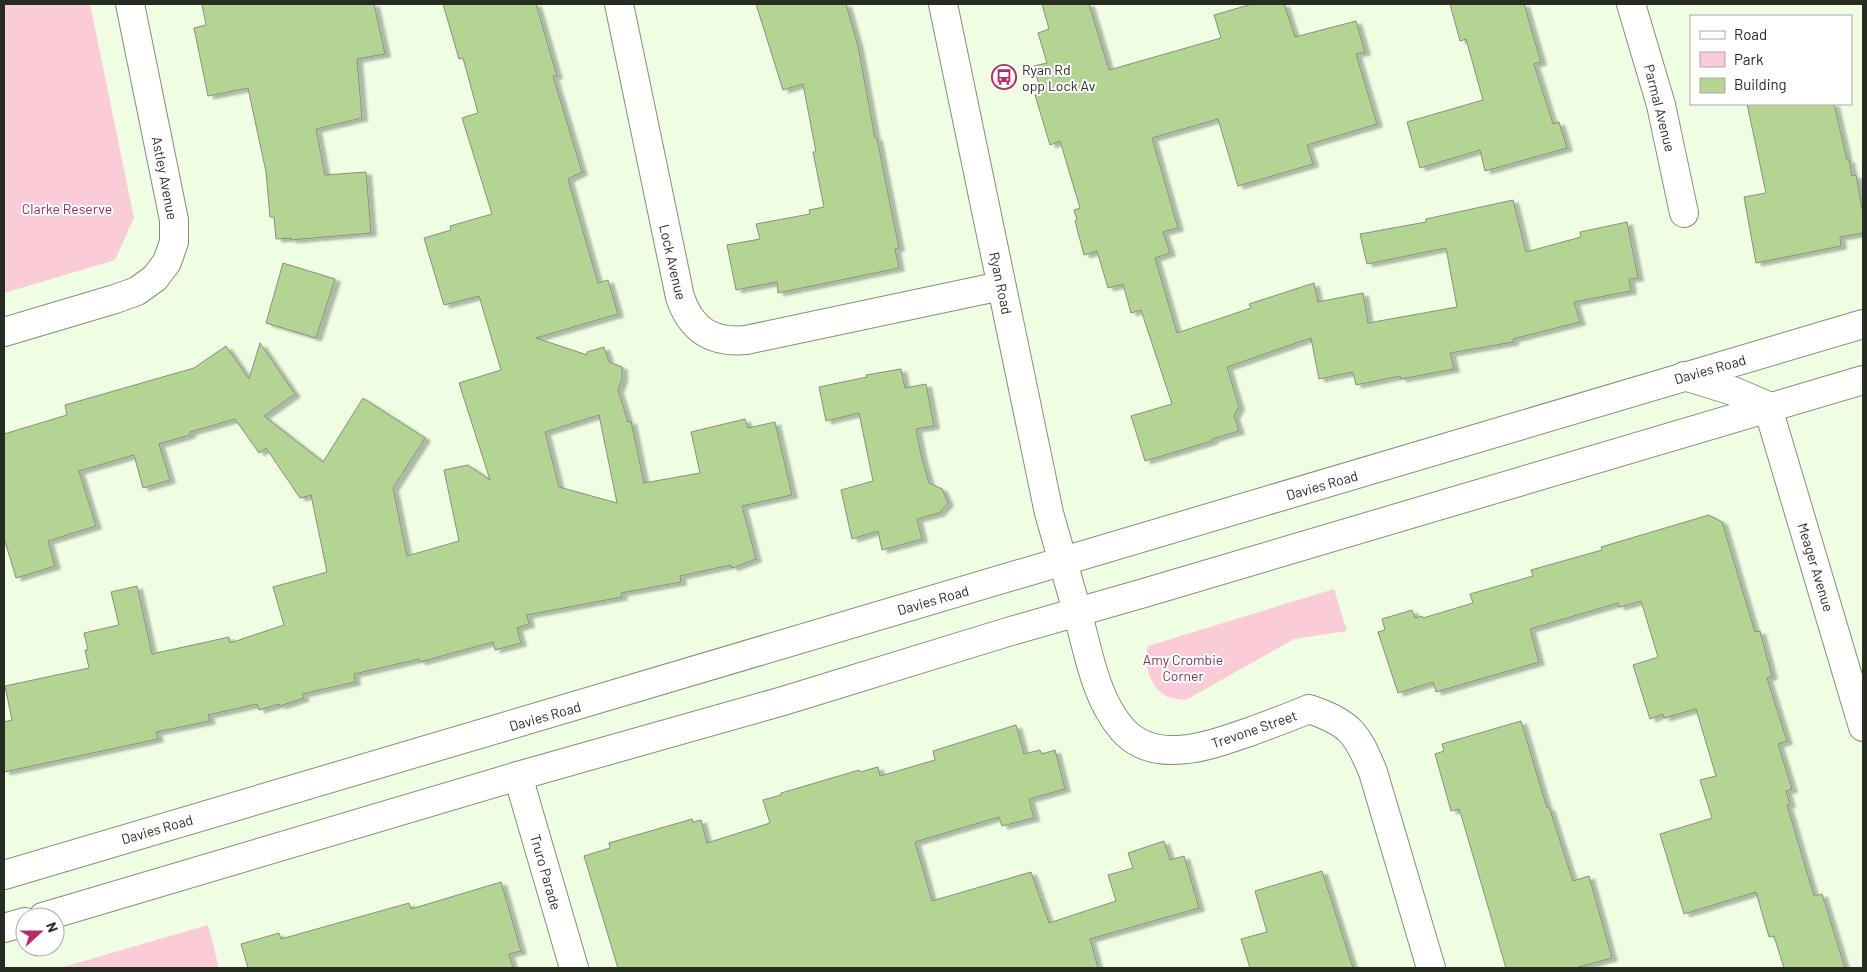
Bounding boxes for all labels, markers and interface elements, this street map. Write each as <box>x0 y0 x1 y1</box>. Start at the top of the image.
legend <box>1690 15 1852 105</box>
text: Road <box>1734 25 1767 43</box>
text: Park <box>1734 50 1764 68</box>
place label: Ryan Rd opp Lock Av <box>1022 61 1096 94</box>
street label: Parmal Avenue <box>1641 62 1679 154</box>
bus stop icon: Ryan Rd opp Lock Av <box>991 64 1017 90</box>
text: Building <box>1734 75 1787 93</box>
street label: Astley Avenue <box>149 135 181 221</box>
park label: Clarke Reserve <box>22 200 112 217</box>
street label: Lock Avenue <box>656 222 690 302</box>
street label: Ryan Road <box>986 250 1016 316</box>
street label: Davies Road <box>1672 351 1748 387</box>
street label: Davies Road <box>1284 467 1360 503</box>
street label: Meager Avenue <box>1794 521 1838 613</box>
street label: Davies Road <box>895 582 971 618</box>
park label: Amy Crombie Corner <box>1143 651 1223 684</box>
street label: Davies Road <box>507 698 583 734</box>
street label: Trevone Street <box>1209 706 1299 752</box>
street label: Davies Road <box>119 811 195 847</box>
street label: Truro Parade <box>527 832 565 912</box>
north arrow <box>15 907 65 957</box>
text: N <box>43 920 62 935</box>

